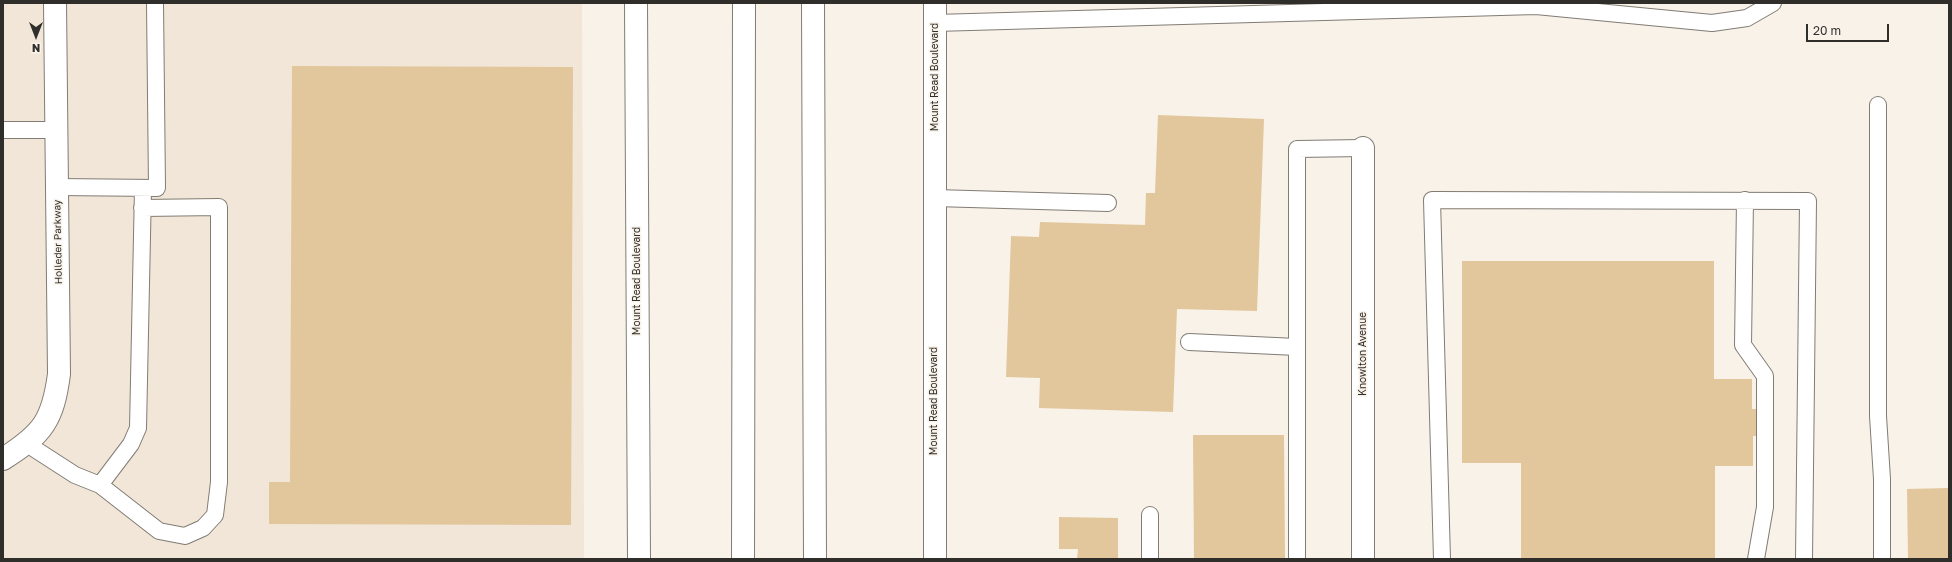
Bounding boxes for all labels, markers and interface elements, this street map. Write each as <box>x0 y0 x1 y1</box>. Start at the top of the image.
north arrow <box>16 16 56 56</box>
scale bar <box>1808 16 1891 42</box>
street label: Mount Read Boulevard <box>929 23 941 131</box>
text: 20 m <box>1813 23 1841 38</box>
text: N <box>32 42 40 55</box>
street label: Holleder Parkway <box>51 200 65 284</box>
street label: Mount Read Boulevard <box>631 227 643 335</box>
street label: Knowlton Avenue <box>1357 312 1369 396</box>
street label: Mount Read Boulevard <box>928 347 940 455</box>

